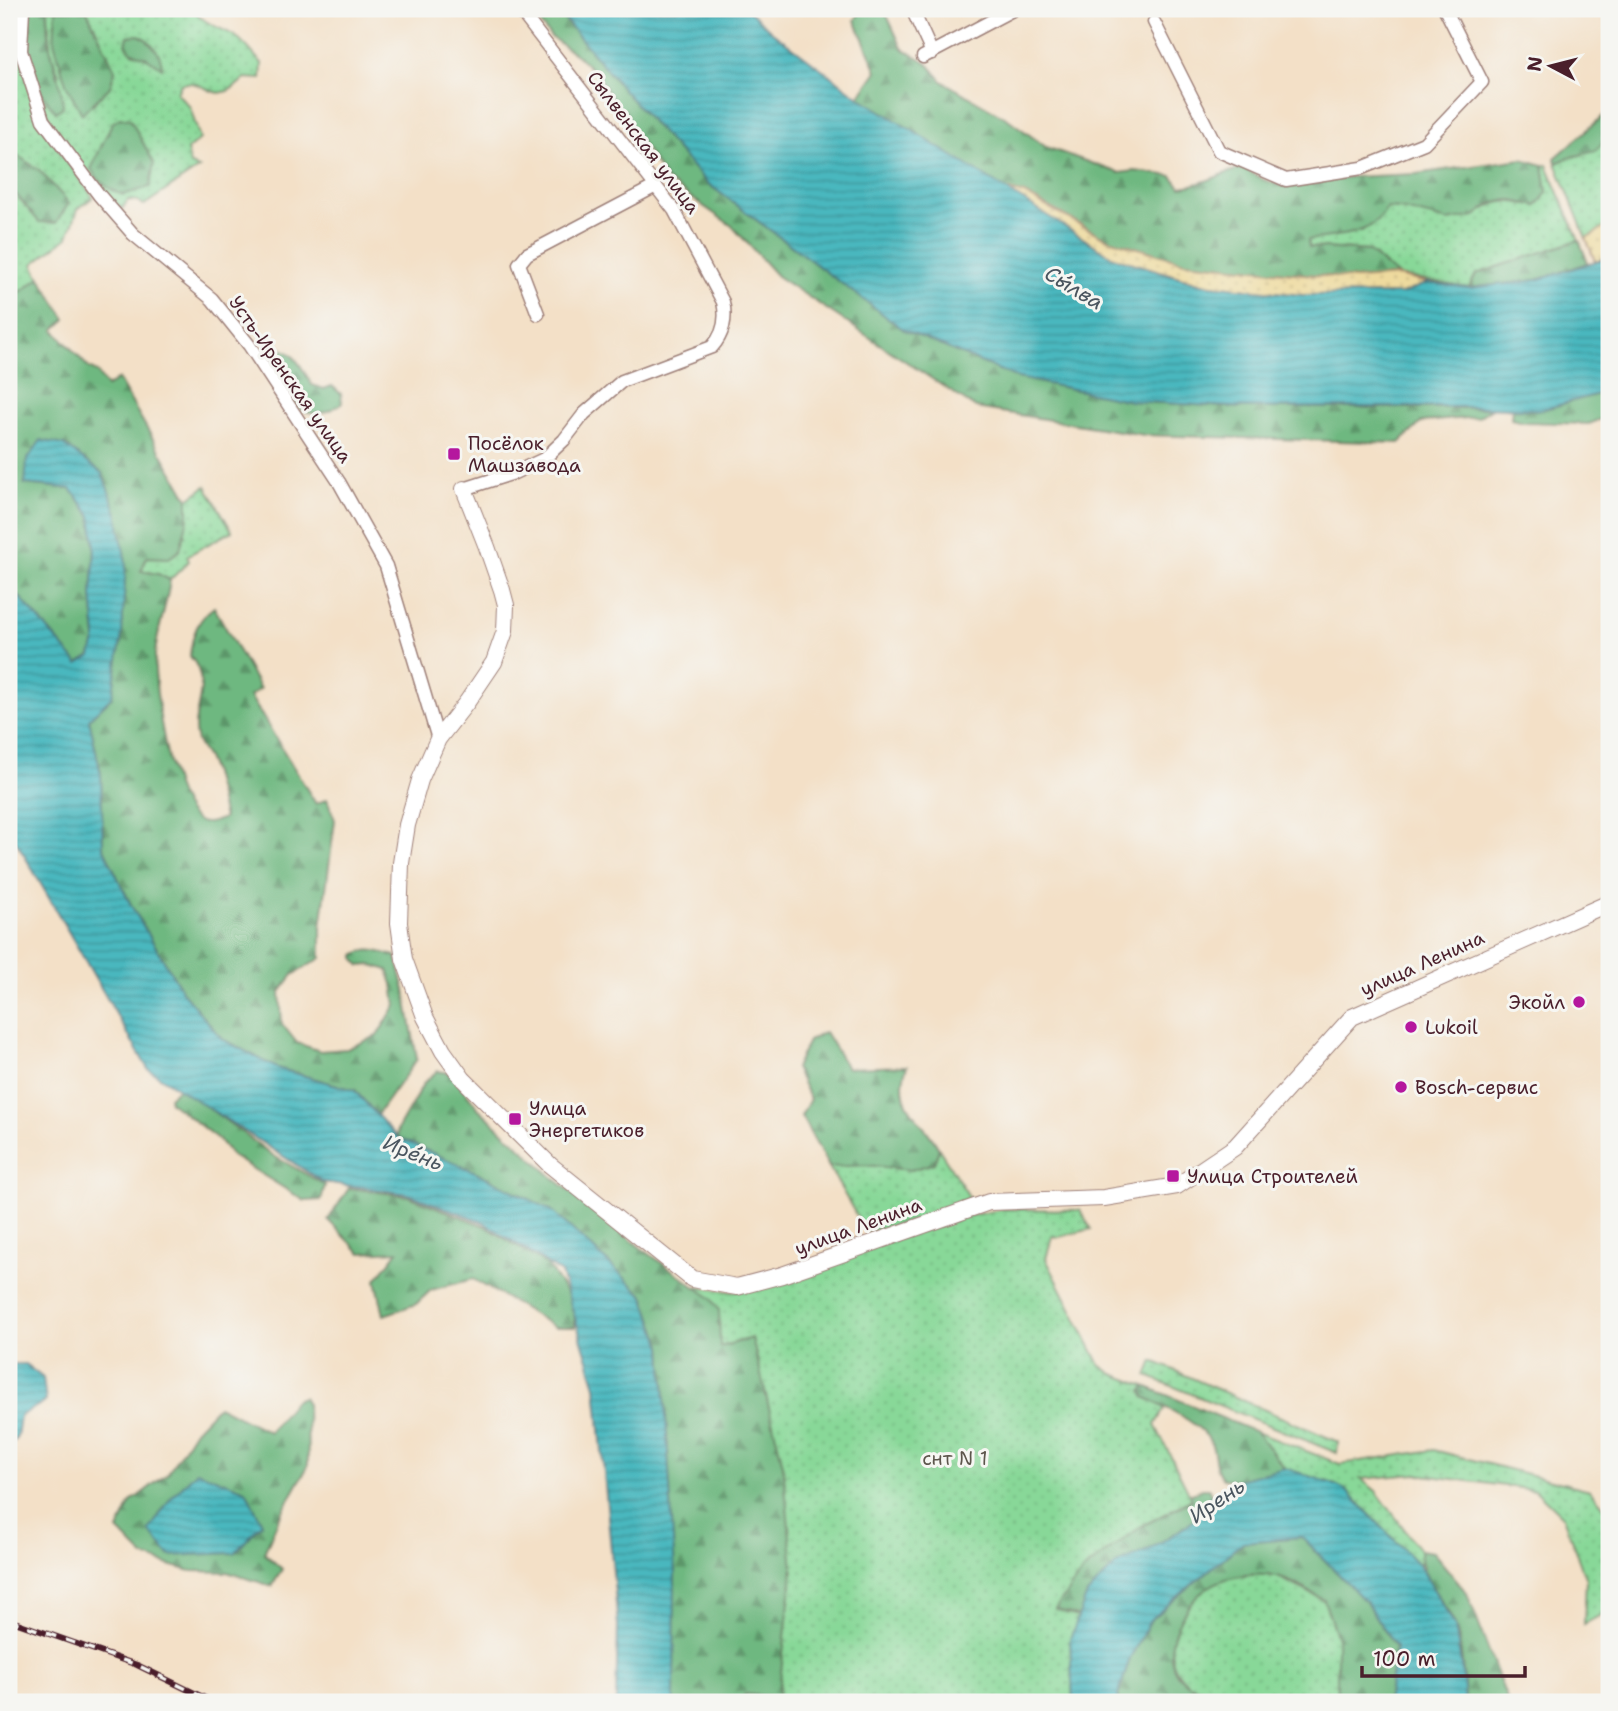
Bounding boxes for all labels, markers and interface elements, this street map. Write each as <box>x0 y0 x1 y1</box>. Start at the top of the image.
north arrow <box>1516 32 1586 102</box>
text: N <box>1521 55 1548 73</box>
street label: Сылвенская улица <box>582 66 706 219</box>
water label: Сы́лва <box>1039 260 1109 316</box>
street label: Усть-Иренская улица <box>223 291 358 468</box>
place label: Посёлок Машзавода <box>468 431 581 478</box>
marker: Посёлок Машзавода <box>446 446 462 462</box>
street label: улица Ленина <box>1356 925 1488 1002</box>
place label: Экойл <box>1509 990 1565 1015</box>
marker: Экойл <box>1571 994 1587 1010</box>
place label: Lukoil <box>1425 1015 1478 1040</box>
marker: Lukoil <box>1403 1019 1419 1035</box>
place label: Bosch-сервис <box>1415 1075 1538 1100</box>
marker: Bosch-сервис <box>1393 1079 1409 1095</box>
place label: Улица Энергетиков <box>529 1096 644 1143</box>
marker: Улица Энергетиков <box>507 1111 523 1127</box>
water label: Ире́нь <box>379 1128 447 1178</box>
place label: Улица Строителей <box>1187 1164 1358 1189</box>
marker: Улица Строителей <box>1165 1168 1181 1184</box>
street label: улица Ленина <box>791 1192 925 1261</box>
park label: снт N 1 <box>922 1446 988 1471</box>
water label: Ирень <box>1183 1472 1251 1530</box>
scale bar <box>1362 1634 1525 1678</box>
text: 100 m <box>1373 1645 1436 1673</box>

